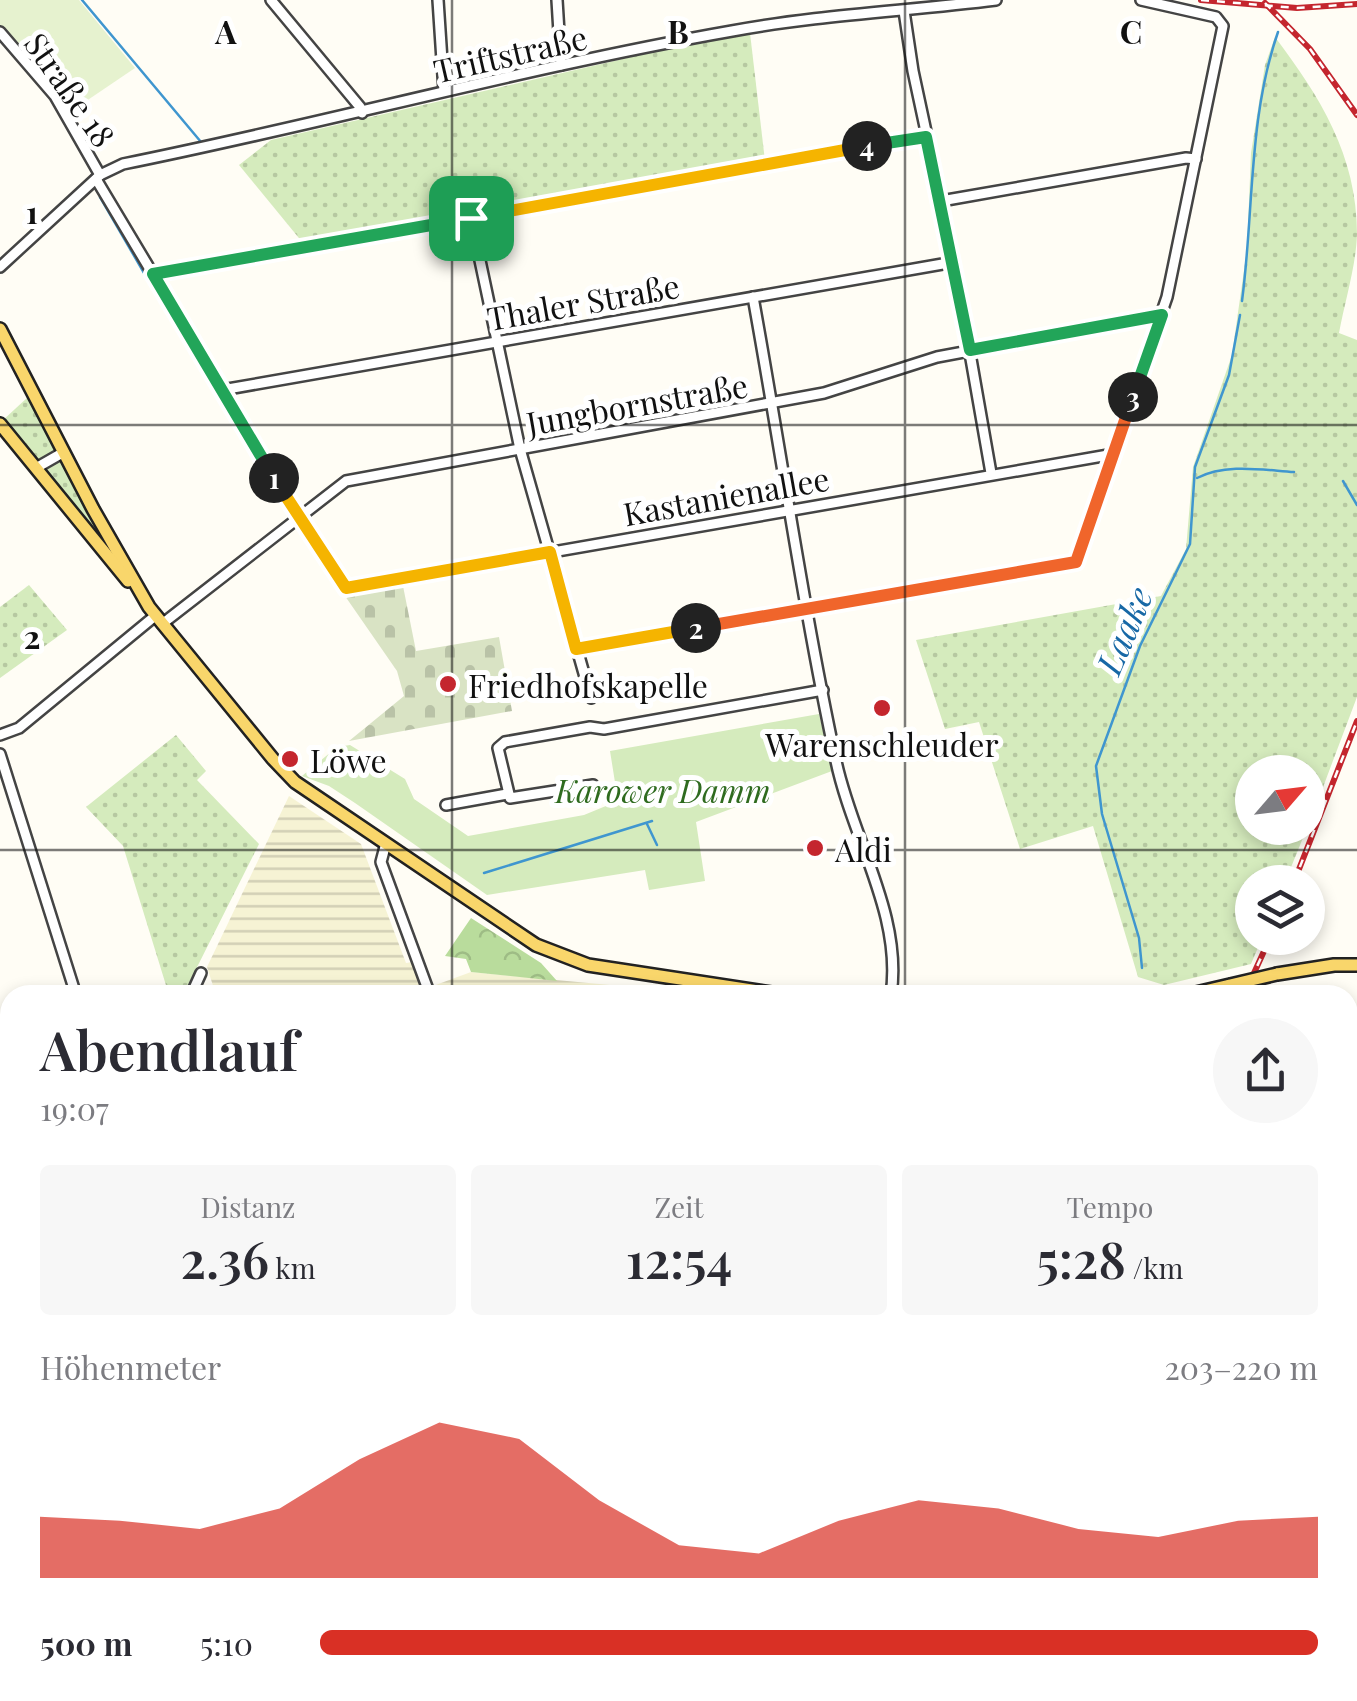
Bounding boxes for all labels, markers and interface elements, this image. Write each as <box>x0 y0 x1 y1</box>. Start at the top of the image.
text: A <box>214 9 237 52</box>
text: B <box>667 9 689 52</box>
text: C <box>1120 9 1142 52</box>
street label: Triftstraße <box>429 14 591 92</box>
street label: Straße 18 <box>16 23 126 155</box>
pin: 4 <box>842 121 892 171</box>
text: 4 <box>860 127 874 164</box>
pin <box>429 176 514 261</box>
text: 1 <box>26 189 38 232</box>
icon: arrive <box>444 191 499 246</box>
street label: Thaler Straße <box>483 263 683 339</box>
street label: Jungbornstraße <box>522 362 751 444</box>
pin: 3 <box>1108 372 1158 422</box>
text: 3 <box>1126 378 1140 415</box>
pin: 1 <box>249 453 299 503</box>
street label: Kastanienallee <box>620 456 832 534</box>
text: 1 <box>269 459 279 496</box>
water label: Laake <box>1083 579 1162 683</box>
pin: 2 <box>671 603 721 653</box>
text: 2 <box>689 609 703 646</box>
text: 2 <box>24 614 40 657</box>
place label: Friedhofskapelle <box>468 663 708 706</box>
marker: Friedhofskapelle <box>437 673 459 695</box>
marker: Warenschleuder <box>871 697 893 719</box>
place label: Warenschleuder <box>764 722 999 765</box>
place label: Löwe <box>310 738 387 781</box>
marker: Löwe <box>279 748 301 770</box>
north arrow <box>1235 755 1325 845</box>
map controls <box>1235 755 1325 955</box>
park label: Karower Damm <box>553 768 771 811</box>
place label: Aldi <box>834 827 892 870</box>
marker: Aldi <box>804 837 826 859</box>
button: layers <box>1235 865 1325 955</box>
text: Abendlauf <box>40 1011 298 1085</box>
button: share <box>1213 1018 1318 1123</box>
text: 19:07 <box>40 1086 109 1129</box>
text: Distanz <box>201 1188 295 1225</box>
text: Zeit <box>655 1188 703 1225</box>
text: Tempo <box>1067 1188 1153 1225</box>
text: 2.36 <box>180 1225 269 1292</box>
text: 12:54 <box>626 1225 732 1292</box>
text: 5:28 <box>1037 1225 1126 1292</box>
text: km <box>269 1249 316 1286</box>
text: /km <box>1126 1249 1183 1286</box>
text: Höhenmeter <box>40 1345 221 1388</box>
text: 203–220 m <box>1165 1345 1318 1388</box>
text: 500 m <box>40 1621 132 1664</box>
text: 5:10 <box>200 1621 253 1664</box>

